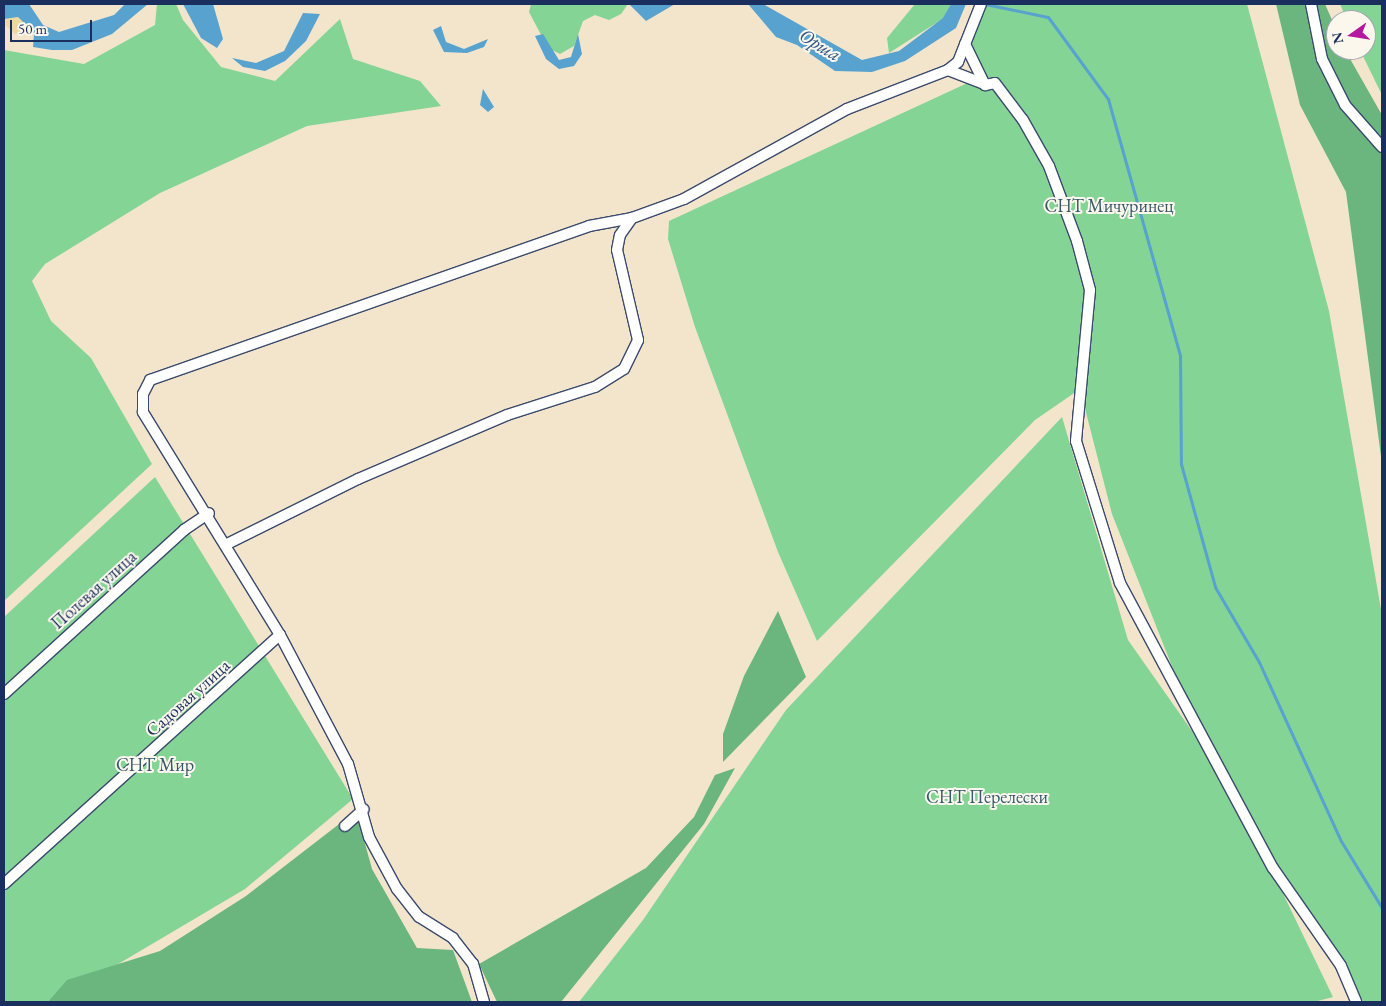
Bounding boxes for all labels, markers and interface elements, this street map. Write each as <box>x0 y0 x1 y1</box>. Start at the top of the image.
scale bar <box>12 10 95 42</box>
north arrow <box>1326 10 1376 60</box>
text: 50 m <box>18 19 47 38</box>
water label: Орша <box>795 24 845 66</box>
text: N <box>1327 31 1347 46</box>
park label: СНТ Мичуринец <box>1044 195 1174 217</box>
street label: Полевая улица <box>47 546 141 634</box>
street label: Садовая улица <box>142 655 234 741</box>
park label: СНТ Мир <box>116 754 194 776</box>
park label: СНТ Перелески <box>926 786 1048 808</box>

